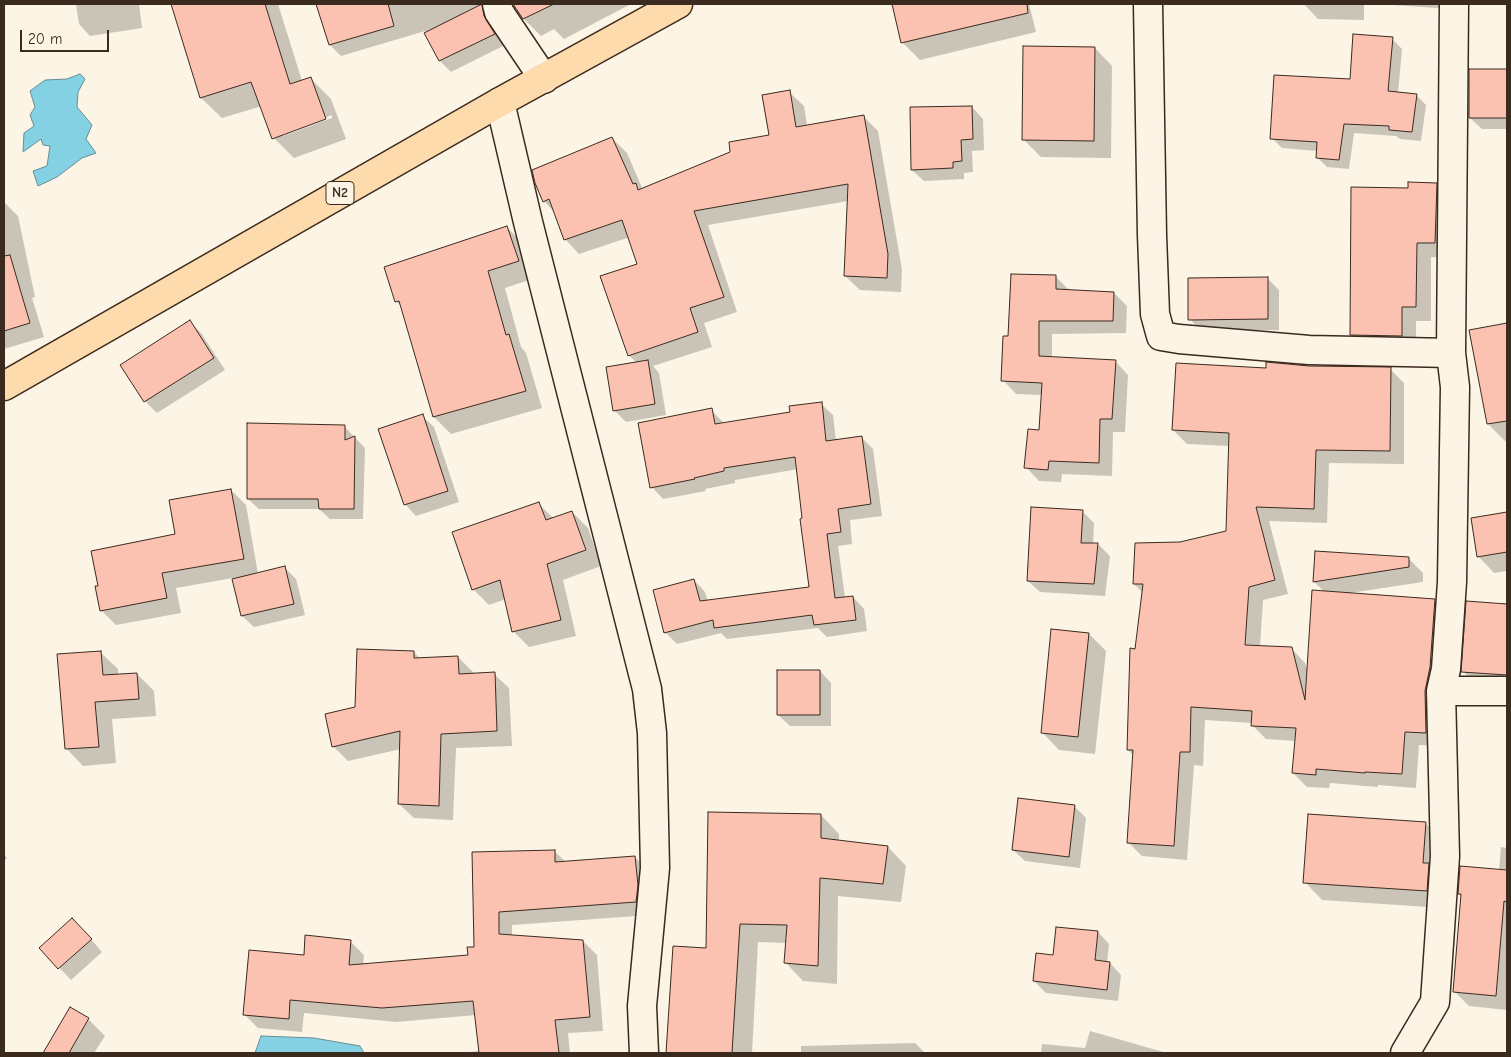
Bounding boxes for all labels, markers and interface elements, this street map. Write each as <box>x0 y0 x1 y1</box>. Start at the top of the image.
scale bar <box>22 20 111 52</box>
text: 20 m <box>28 30 62 48</box>
road number: N2 <box>326 182 354 204</box>

